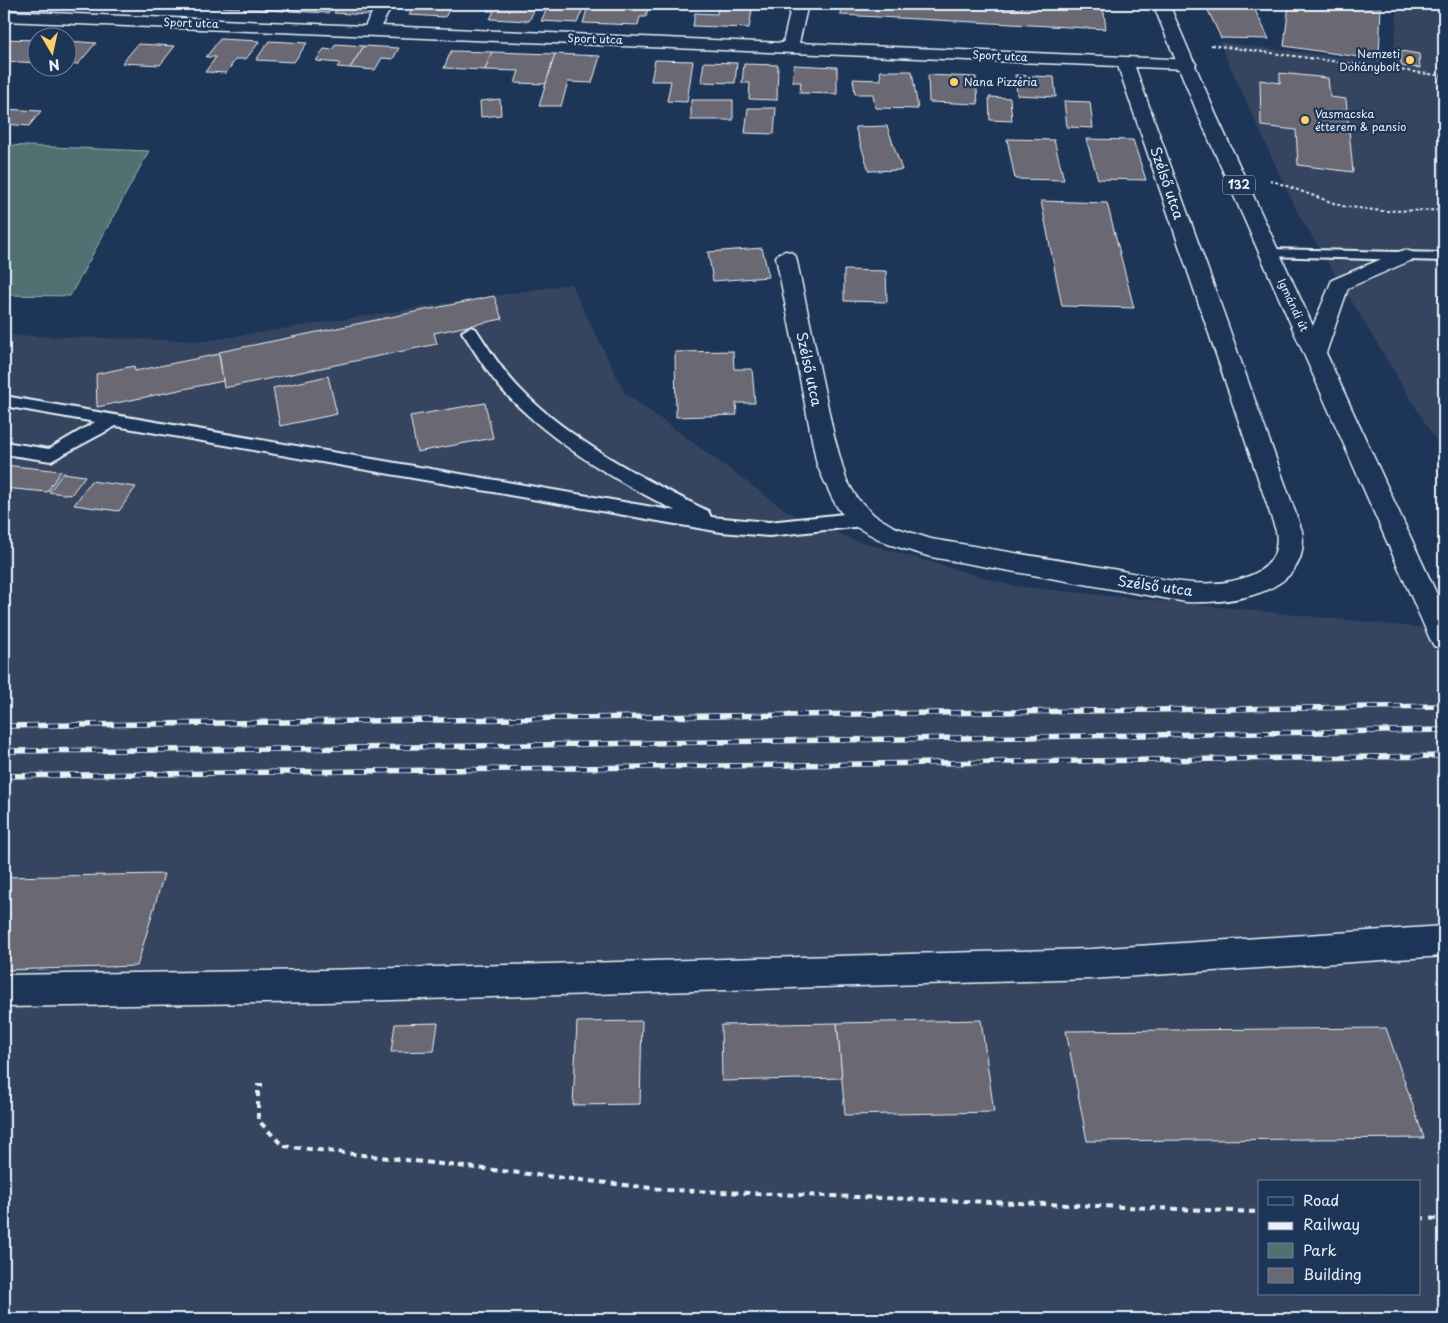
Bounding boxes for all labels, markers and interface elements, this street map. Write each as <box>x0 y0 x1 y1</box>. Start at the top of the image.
street label: Sport utca <box>163 13 219 32</box>
north arrow <box>28 28 78 78</box>
street label: Sport utca <box>567 29 623 48</box>
place label: Nemzeti Dohánybolt <box>1339 45 1401 75</box>
street label: Sport utca <box>972 46 1028 65</box>
text: N <box>47 54 61 77</box>
marker: Nemzeti Dohánybolt <box>1404 54 1416 66</box>
place label: Nana Pizzéria <box>964 73 1038 90</box>
marker: Nana Pizzéria <box>948 76 960 88</box>
place label: Vasmacska étterem & pansio <box>1315 105 1406 135</box>
marker: Vasmacska étterem & pansio <box>1299 114 1311 126</box>
street label: Szélső utca <box>1145 144 1190 222</box>
road number: 132 <box>1223 176 1255 194</box>
street label: Igmándi út <box>1274 275 1313 335</box>
street label: Szélső utca <box>791 330 828 408</box>
street label: Szélső utca <box>1116 570 1194 601</box>
legend <box>1258 1180 1420 1296</box>
text: Road <box>1303 1188 1339 1211</box>
text: Railway <box>1303 1212 1360 1235</box>
text: Park <box>1303 1238 1337 1261</box>
text: Building <box>1303 1262 1362 1285</box>

